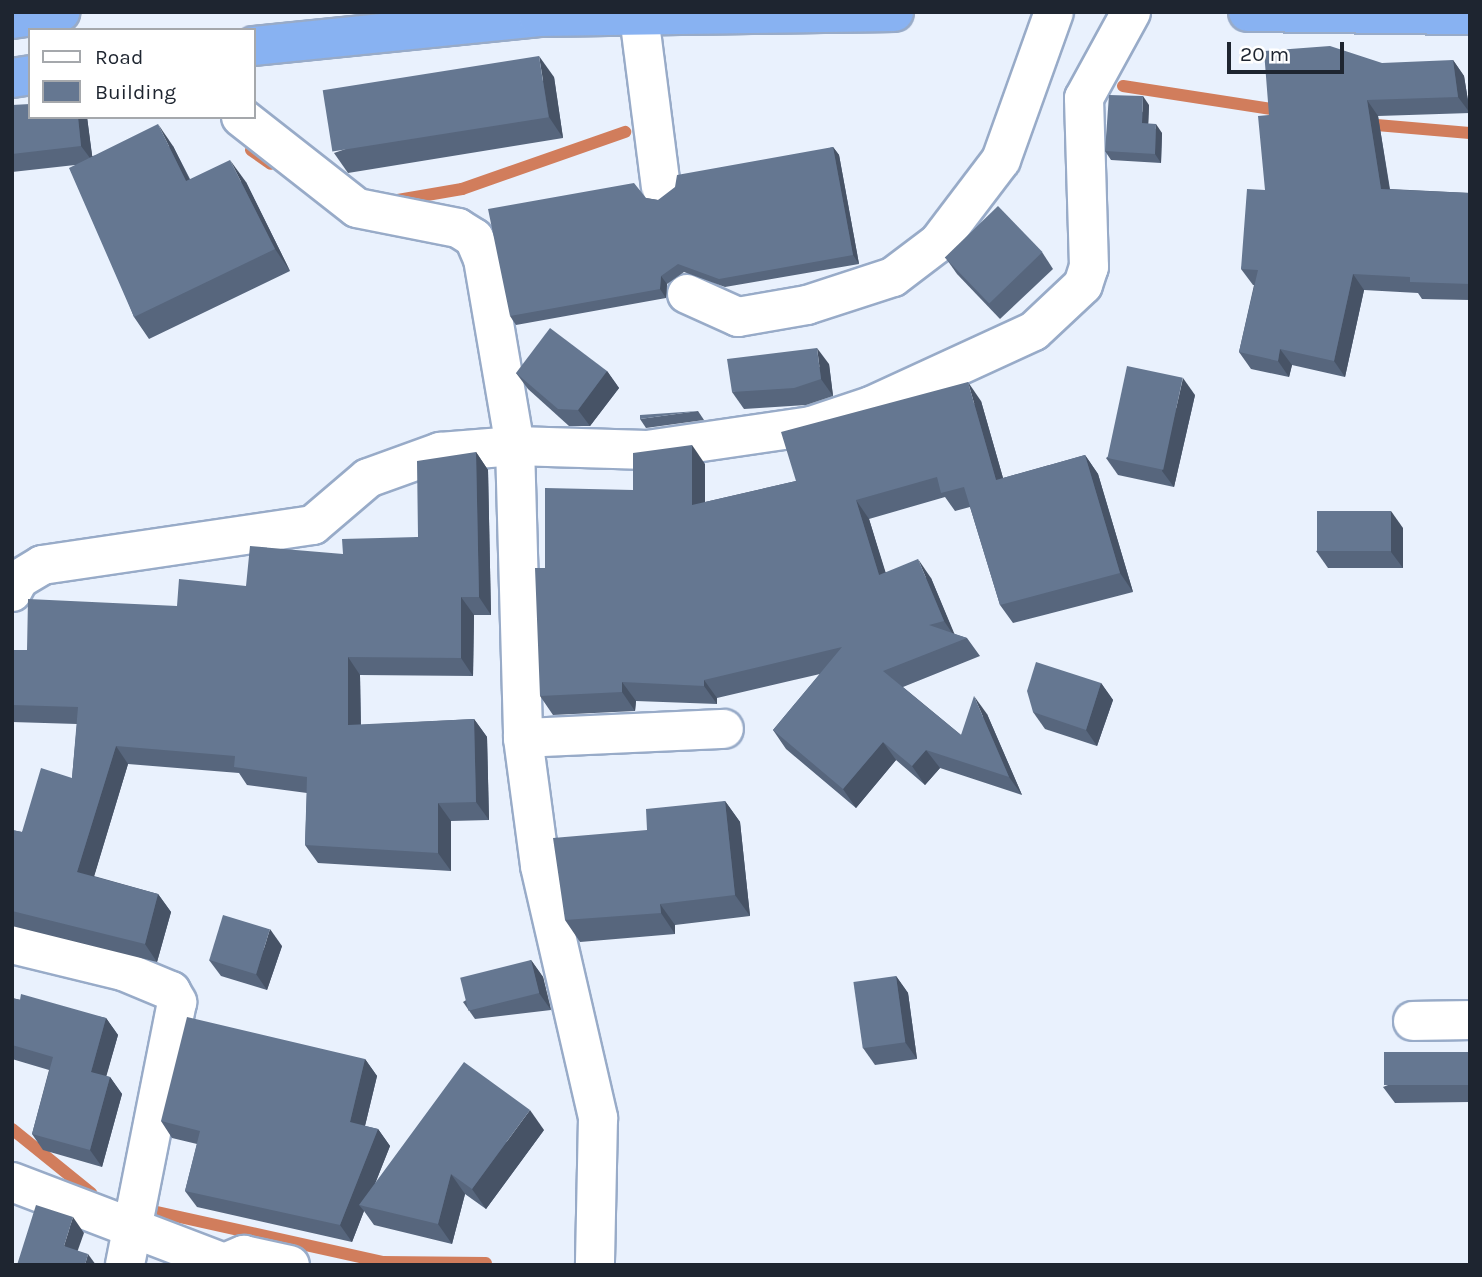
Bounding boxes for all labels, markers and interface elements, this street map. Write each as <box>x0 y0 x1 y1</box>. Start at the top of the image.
legend <box>28 28 256 119</box>
scale bar <box>1230 28 1347 72</box>
text: 20 m <box>1240 42 1289 66</box>
text: Road <box>95 45 143 69</box>
text: Building <box>95 80 176 104</box>

